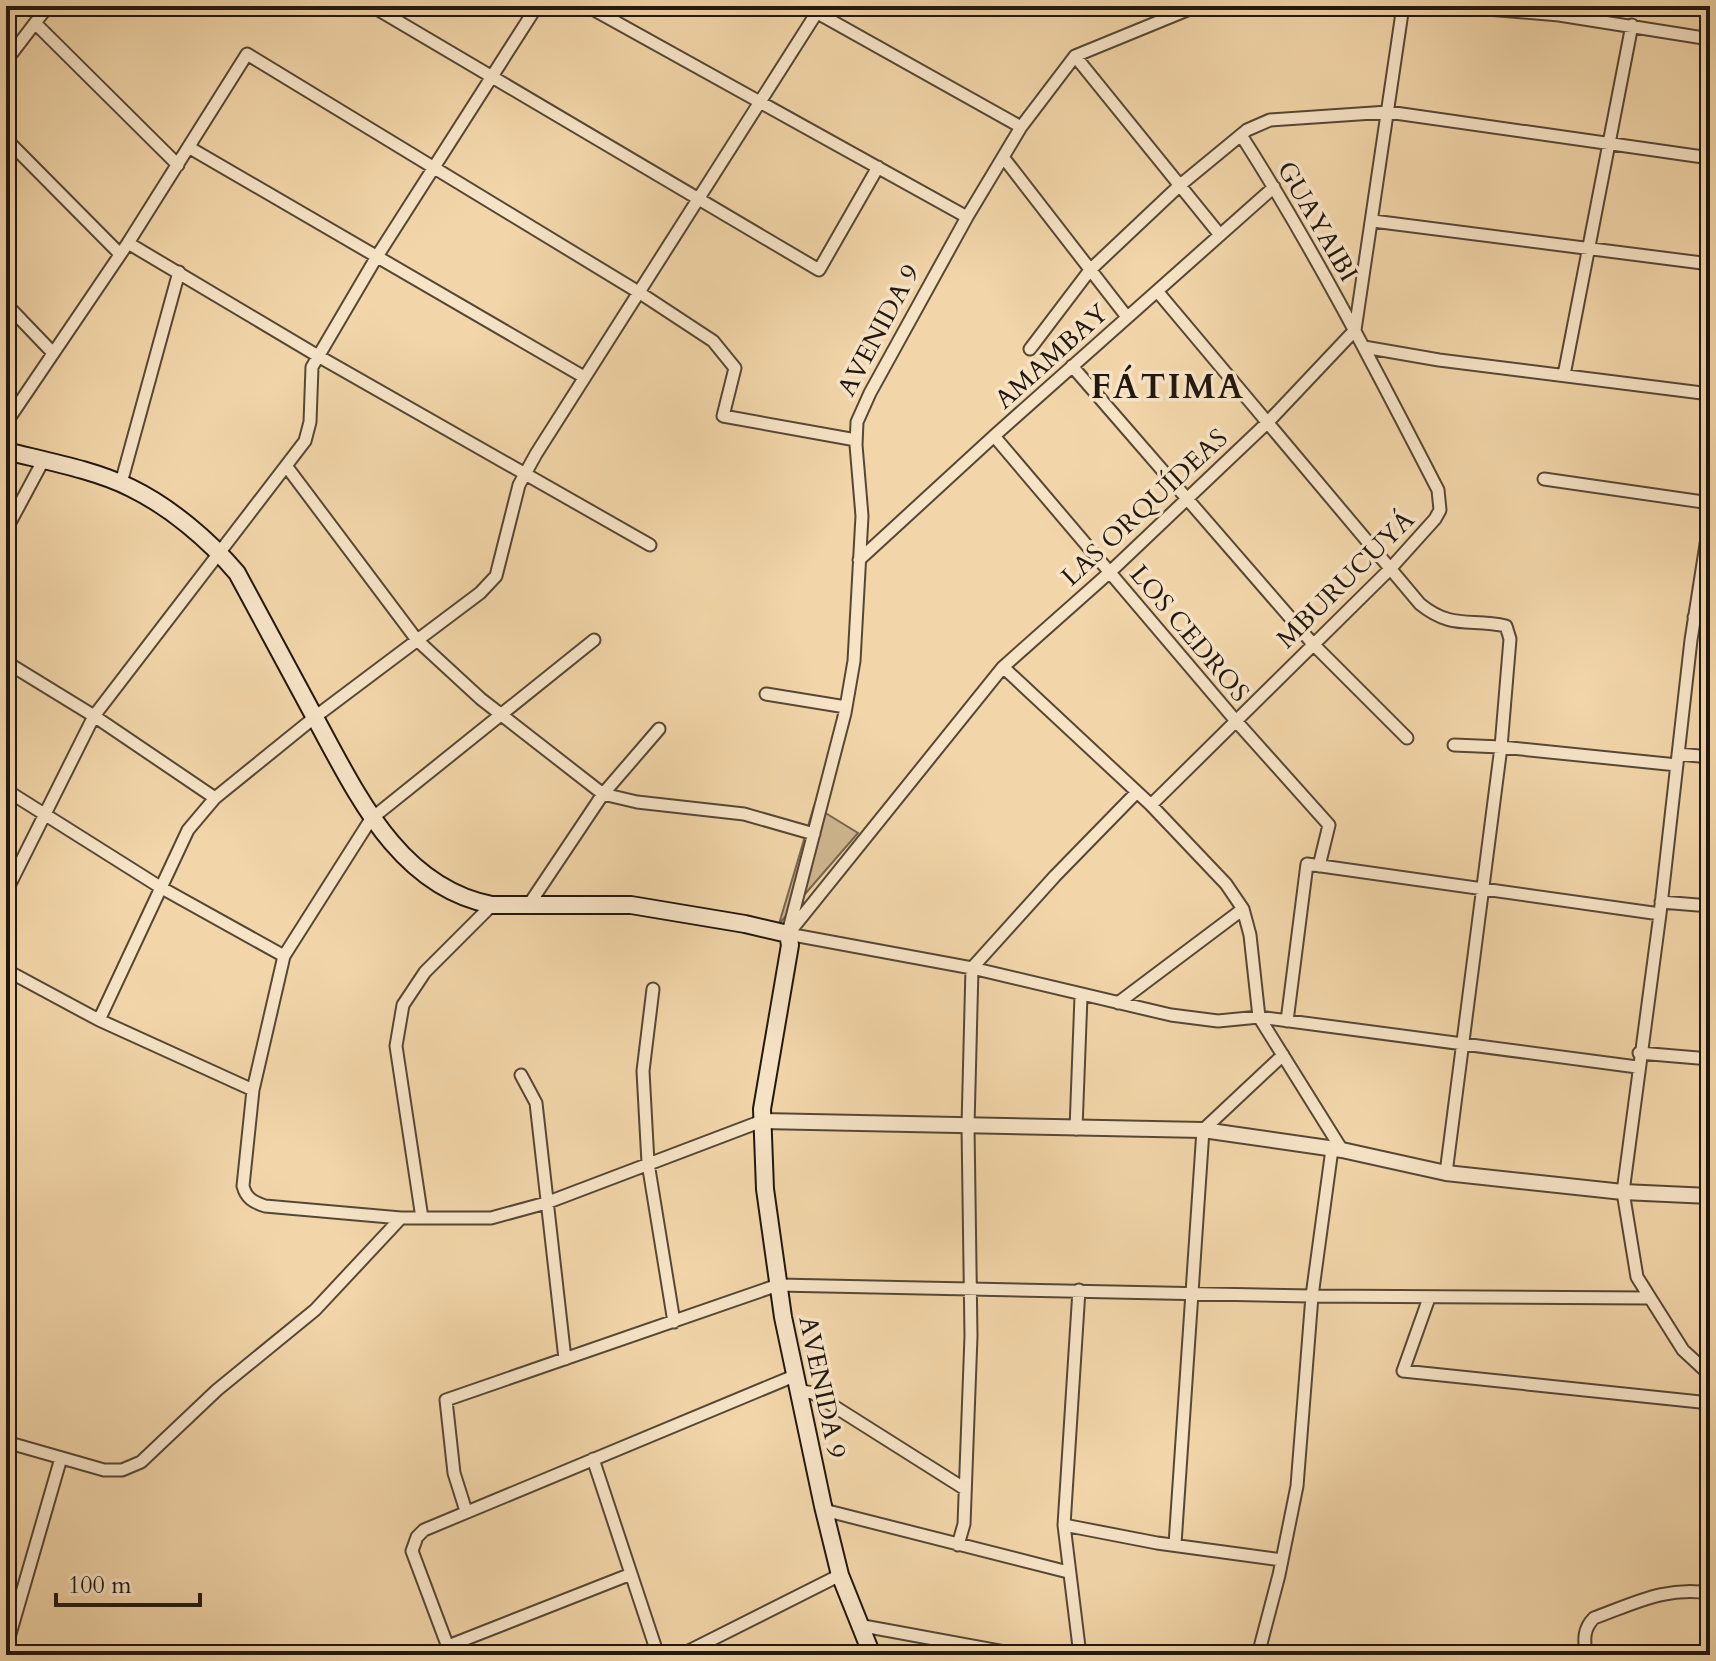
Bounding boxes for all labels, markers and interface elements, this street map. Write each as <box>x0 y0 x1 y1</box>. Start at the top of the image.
street label: GUAYAIBI <box>1269 155 1366 288</box>
street label: AVENIDA 9 <box>829 258 928 402</box>
street label: AMAMBAY <box>987 296 1116 417</box>
district label: FÁTIMA <box>1091 364 1245 410</box>
street label: LAS ORQUÍDEAS <box>1053 421 1235 594</box>
street label: MBURUCUYÁ <box>1269 502 1422 656</box>
street label: LOS CEDROS <box>1122 557 1257 709</box>
street label: AVENIDA 9 <box>790 1313 855 1461</box>
scale bar <box>56 1557 200 1607</box>
text: 100 m <box>68 1569 132 1602</box>

